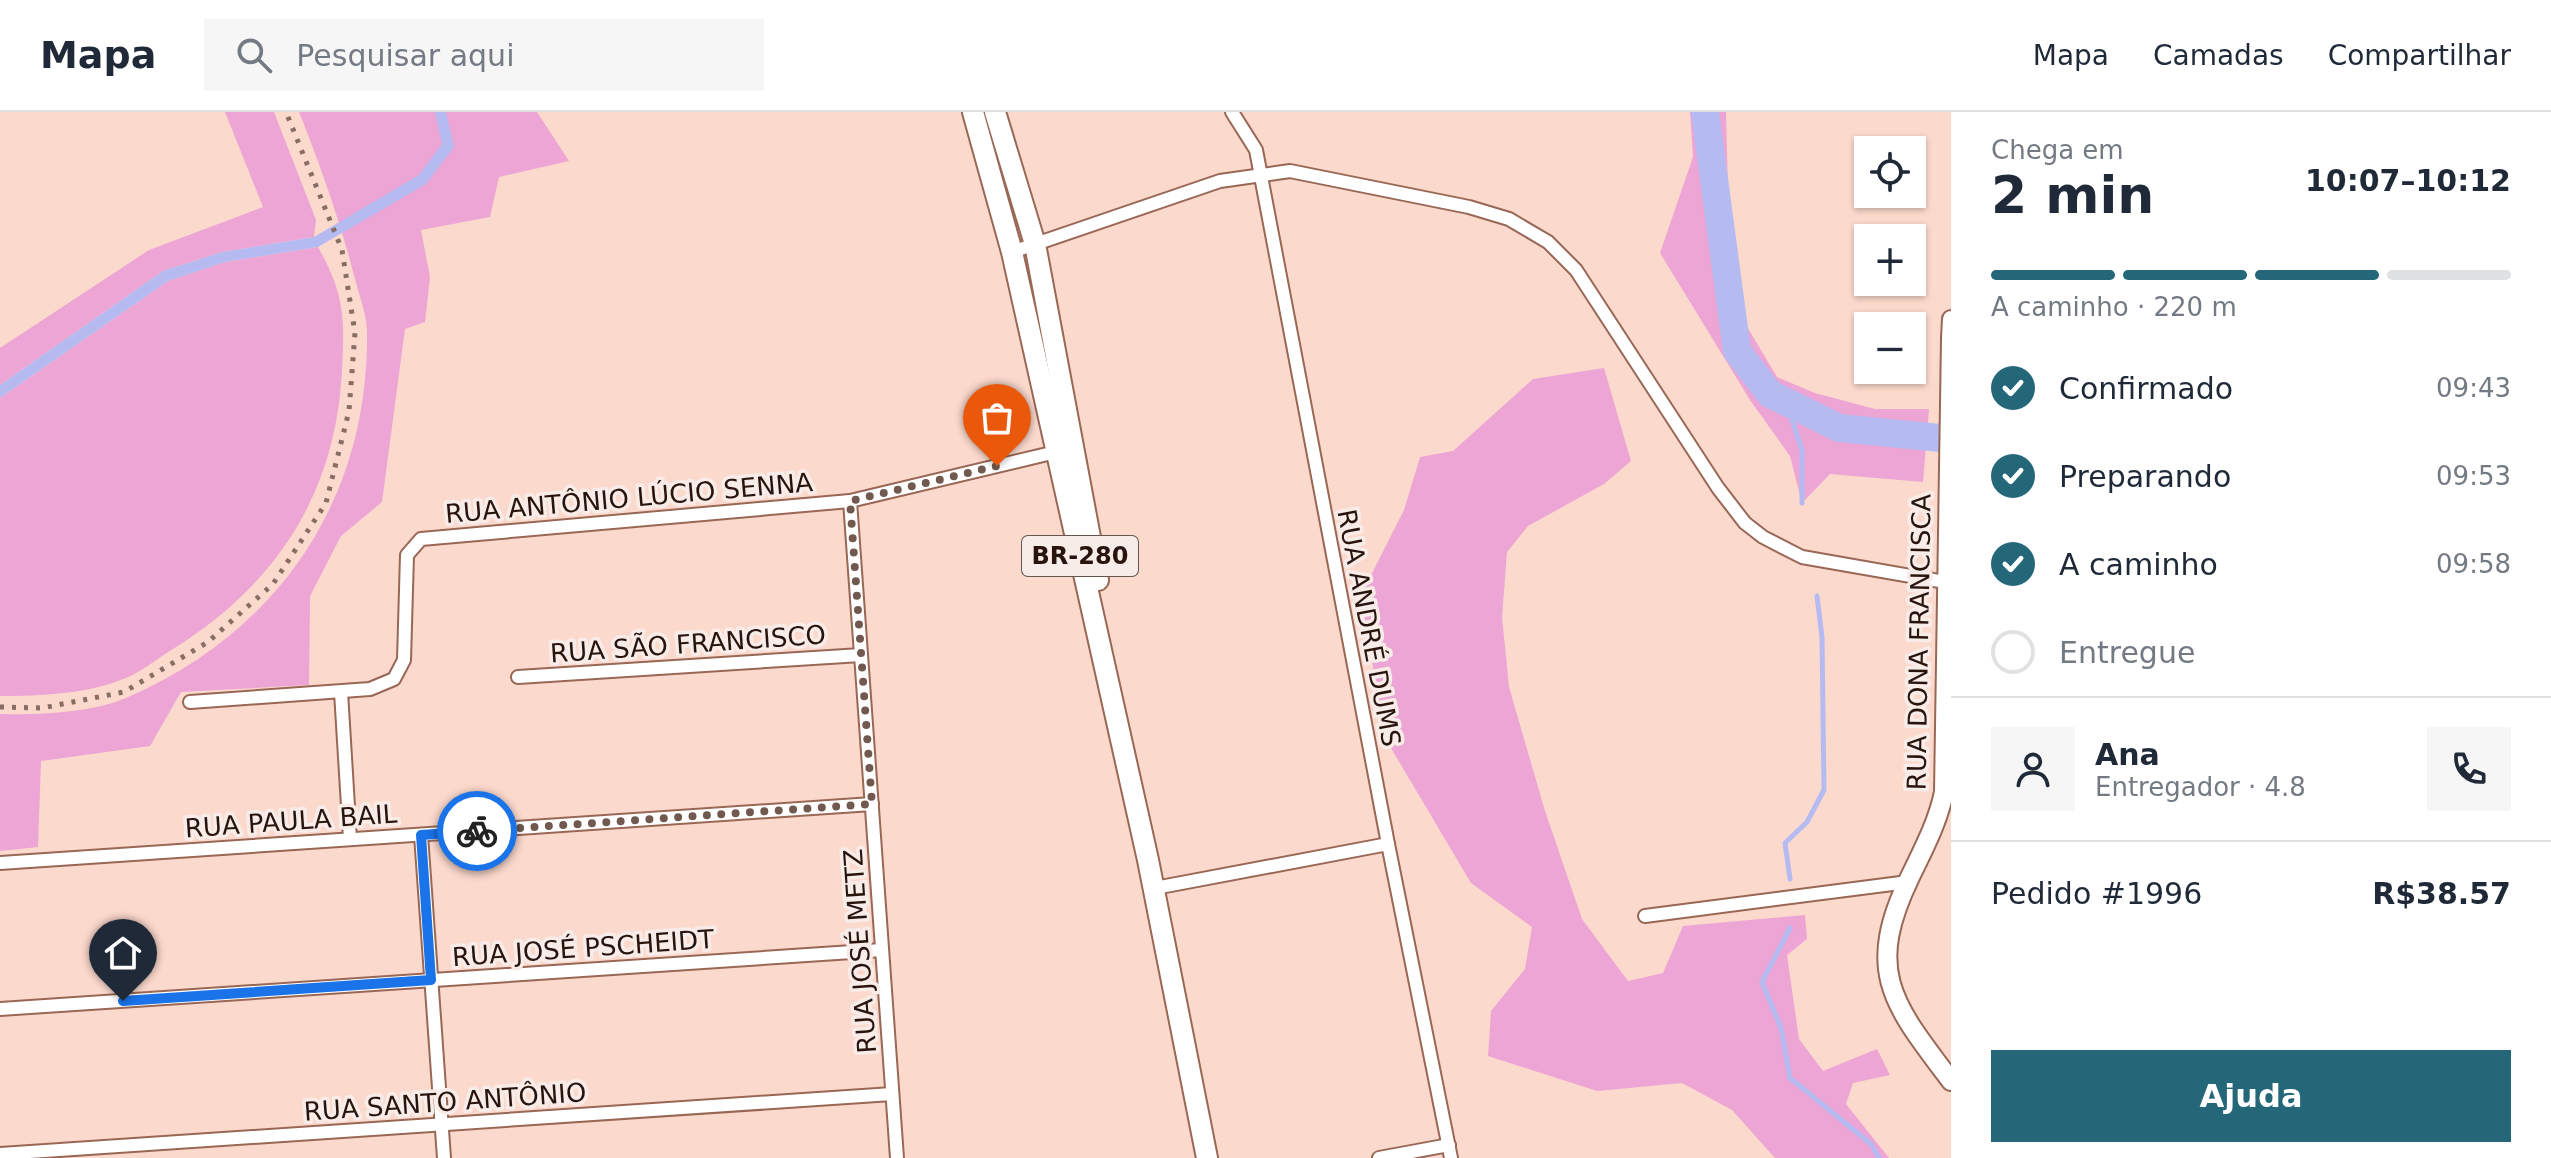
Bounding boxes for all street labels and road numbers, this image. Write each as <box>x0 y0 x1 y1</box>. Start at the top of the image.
street label: RUA ANTÔNIO LÚCIO SENNA <box>444 466 814 529</box>
street label: RUA DONA FRANCISCA <box>1901 493 1937 791</box>
street label: RUA ANDRÉ DUMS <box>1331 507 1408 749</box>
road number: BR-280 <box>1022 536 1138 576</box>
street label: RUA SÃO FRANCISCO <box>549 618 827 669</box>
street label: RUA PAULA BAIL <box>184 799 399 843</box>
street label: RUA JOSÉ METZ <box>837 848 882 1054</box>
street label: RUA JOSÉ PSCHEIDT <box>451 923 715 972</box>
street label: RUA SANTO ANTÔNIO <box>303 1076 587 1127</box>

